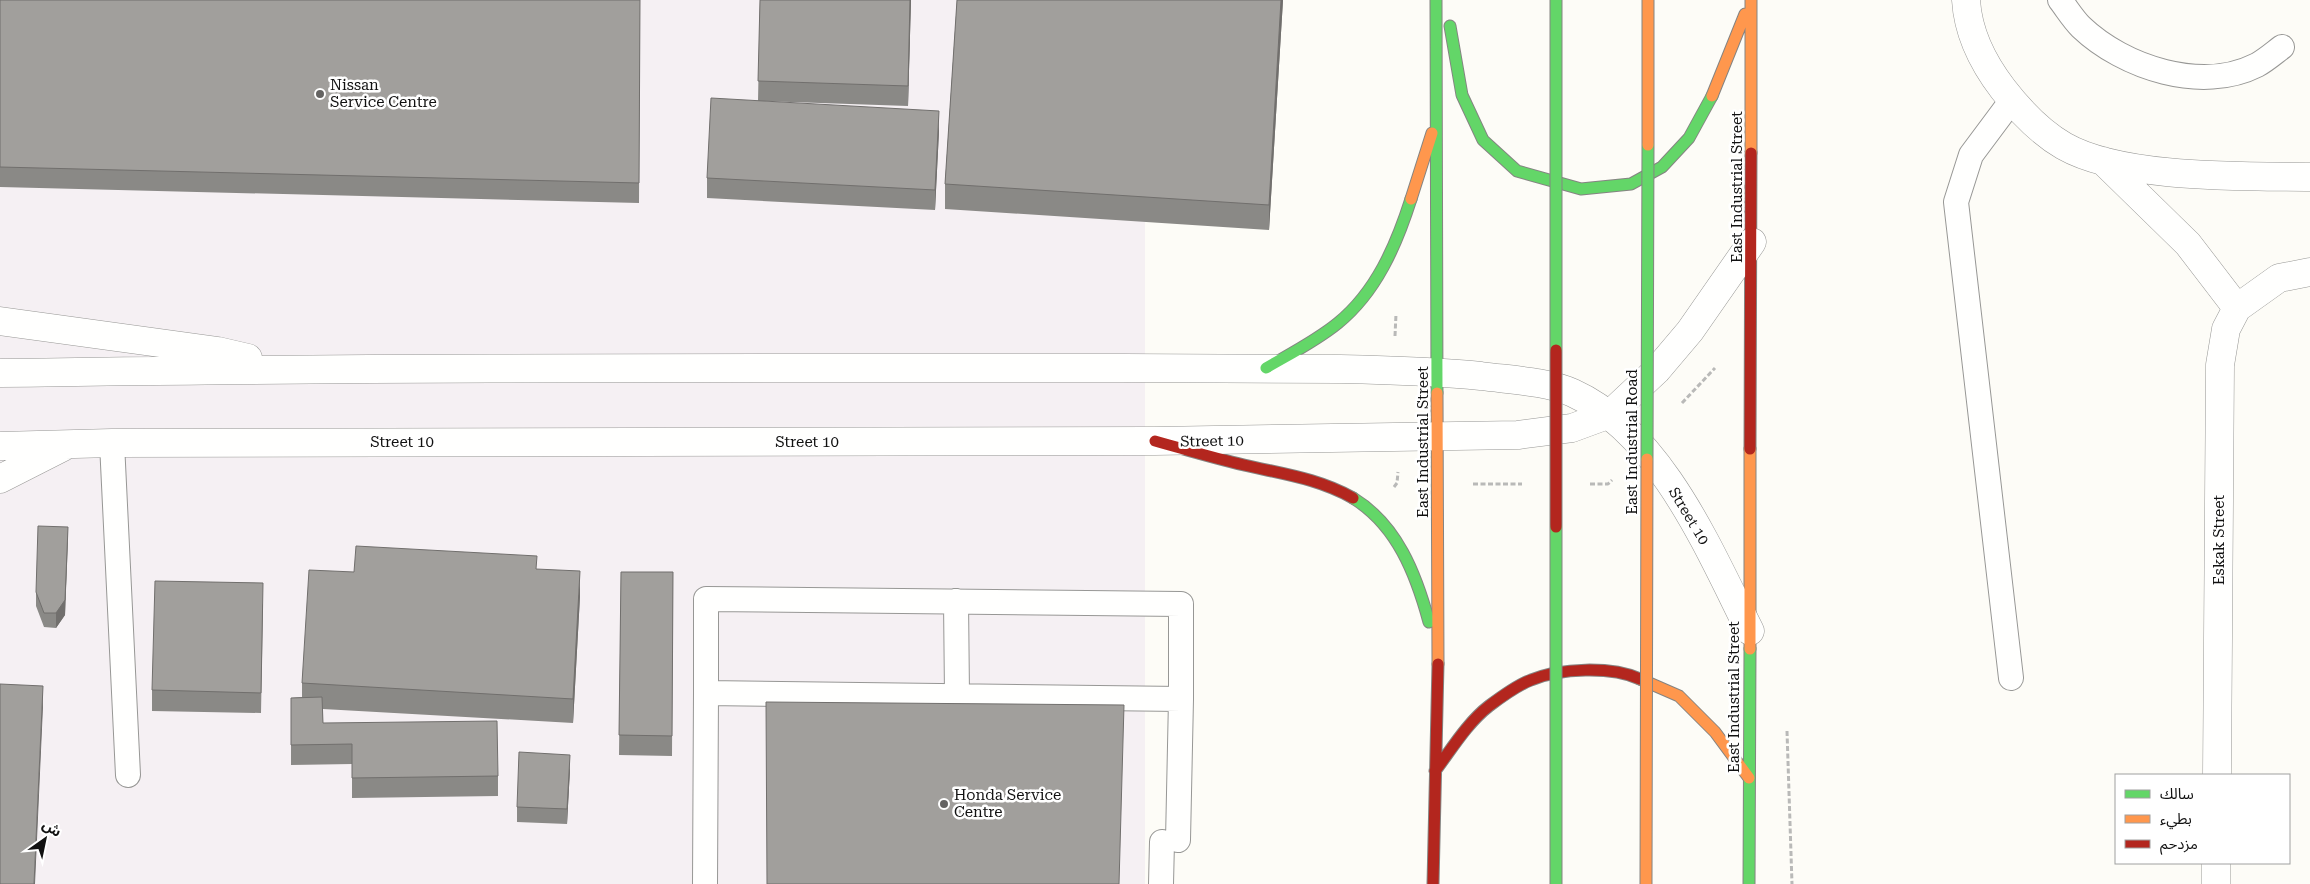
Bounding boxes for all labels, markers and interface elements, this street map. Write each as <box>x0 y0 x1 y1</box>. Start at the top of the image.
place label: Nissan Service Centre <box>330 76 437 111</box>
marker: Nissan Service Centre <box>314 88 326 100</box>
street label: East Industrial Street <box>1728 111 1746 263</box>
street label: East Industrial Street <box>1414 366 1432 518</box>
street label: East Industrial Road <box>1623 369 1641 515</box>
street label: Street 10 <box>1180 431 1244 451</box>
street label: Street 10 <box>370 433 434 451</box>
street label: Street 10 <box>775 433 839 451</box>
street label: Street 10 <box>1665 484 1713 548</box>
street label: Eskak Street <box>2210 494 2228 585</box>
street label: East Industrial Street <box>1725 621 1743 773</box>
legend <box>2115 774 2290 864</box>
text: سالك <box>2160 785 2194 803</box>
place label: Honda Service Centre <box>954 786 1061 821</box>
marker: Honda Service Centre <box>938 798 950 810</box>
text: بطيء <box>2160 810 2192 830</box>
north arrow <box>20 814 70 864</box>
text: ش <box>40 816 64 840</box>
text: مزدحم <box>2160 835 2198 855</box>

